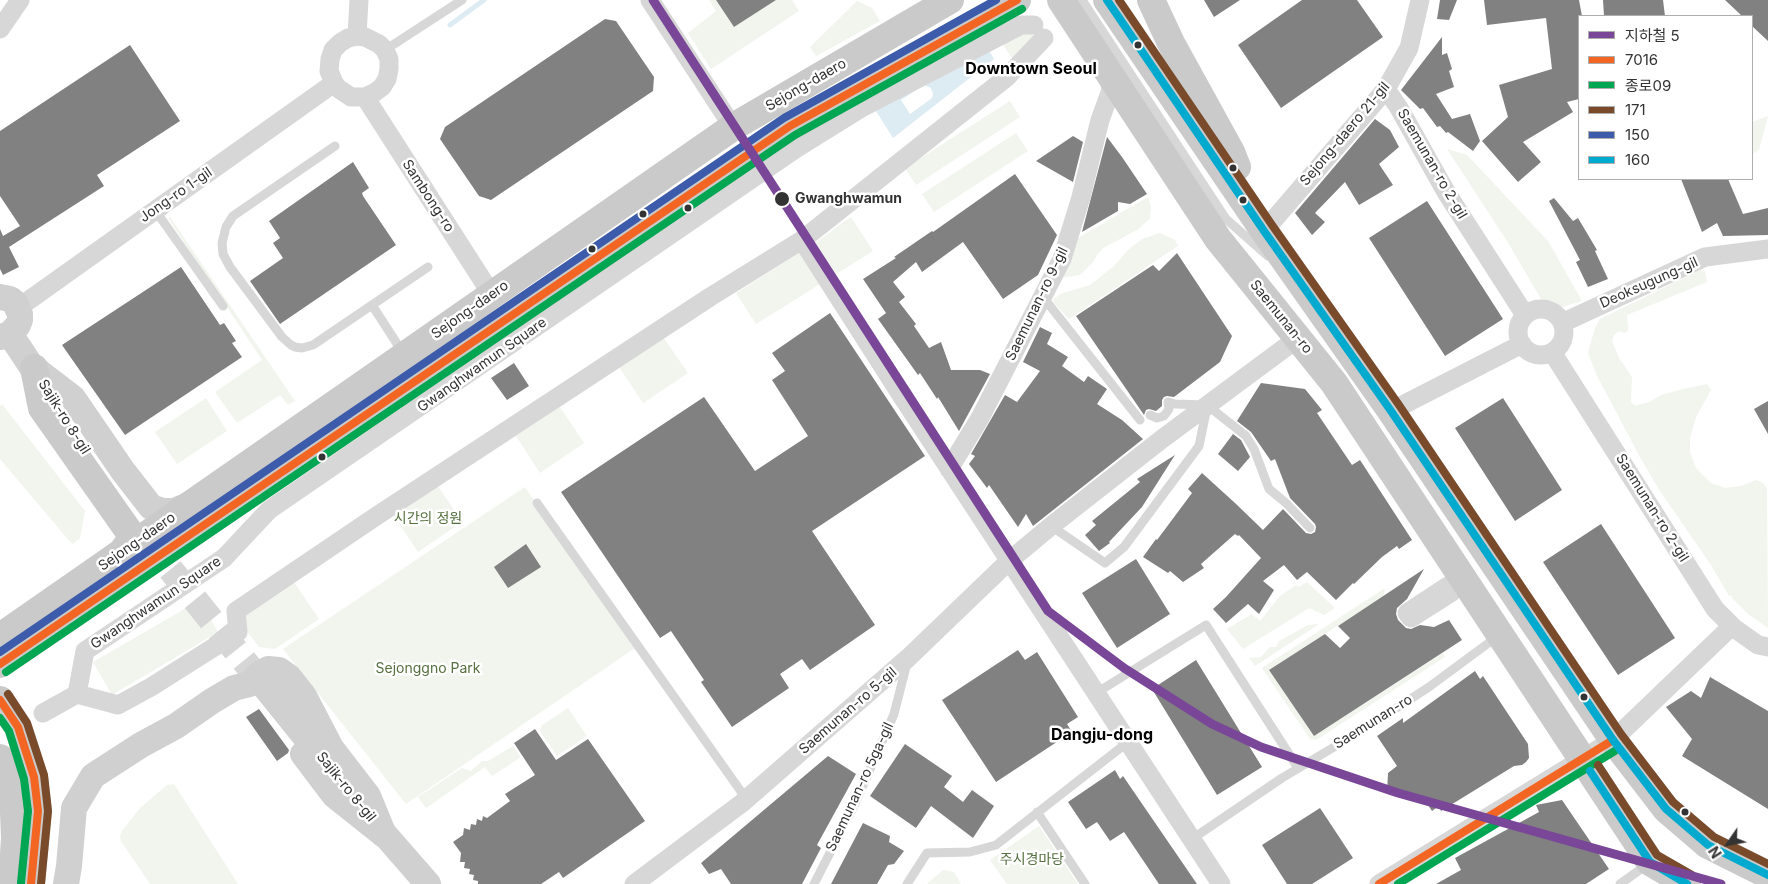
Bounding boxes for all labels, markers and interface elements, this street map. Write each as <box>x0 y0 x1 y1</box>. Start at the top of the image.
legend <box>1578 15 1753 180</box>
text: 지하철 5 <box>1625 26 1680 45</box>
unlabelled marker <box>1133 40 1143 50</box>
text: 7016 <box>1625 50 1658 69</box>
street label: Sejong-daero <box>763 55 849 115</box>
district label: Downtown Seoul <box>965 59 1097 79</box>
text: 종로09 <box>1625 76 1671 95</box>
street label: Sejong-daero 21-gil <box>1297 79 1393 189</box>
text: 171 <box>1625 100 1646 119</box>
street label: Saemunan-ro 2-gil <box>1394 106 1470 222</box>
text: 150 <box>1625 125 1650 144</box>
text: 160 <box>1625 150 1650 169</box>
street label: Sambong-ro <box>398 157 458 235</box>
unlabelled marker <box>1228 163 1238 173</box>
street label: Jong-ro 1-gil <box>137 164 215 226</box>
marker: Gwanghwamun <box>773 190 791 208</box>
place label: Gwanghwamun <box>795 191 902 207</box>
unlabelled marker <box>1238 195 1248 205</box>
unlabelled marker <box>683 203 693 213</box>
unlabelled marker <box>638 209 648 219</box>
unlabelled marker <box>587 244 597 254</box>
street label: Saemunan-ro 9-gil <box>1002 244 1072 364</box>
street label: Deoksugung-gil <box>1597 254 1701 312</box>
street label: Sejong-daero <box>428 277 512 343</box>
street label: Saemunan-ro <box>1246 277 1316 357</box>
street label: Gwanghwamun Square <box>414 314 550 416</box>
street label: Sajik-ro 8-gil <box>34 377 94 457</box>
street label: Saemunan-ro 2-gil <box>1612 451 1692 565</box>
unlabelled marker <box>317 452 327 462</box>
street label: Sejong-daero <box>95 509 179 575</box>
park label: 시간의 정원 <box>394 511 462 527</box>
street label: Gwanghwamun Square <box>88 553 224 653</box>
park label: Sejonggno Park <box>376 661 480 677</box>
street label: Saemunan-ro 5-gil <box>796 664 900 758</box>
street label: Saemunan-ro <box>1330 691 1416 753</box>
unlabelled marker <box>1579 692 1589 702</box>
street label: Saemunan-ro 5ga-gil <box>823 720 897 854</box>
district label: Dangju-dong <box>1051 725 1153 745</box>
street label: Sajik-ro 8-gil <box>313 749 379 825</box>
unlabelled marker <box>1680 807 1690 817</box>
north arrow <box>1703 819 1753 869</box>
text: N <box>1705 843 1725 862</box>
park label: 주시경마당 <box>1000 852 1064 868</box>

